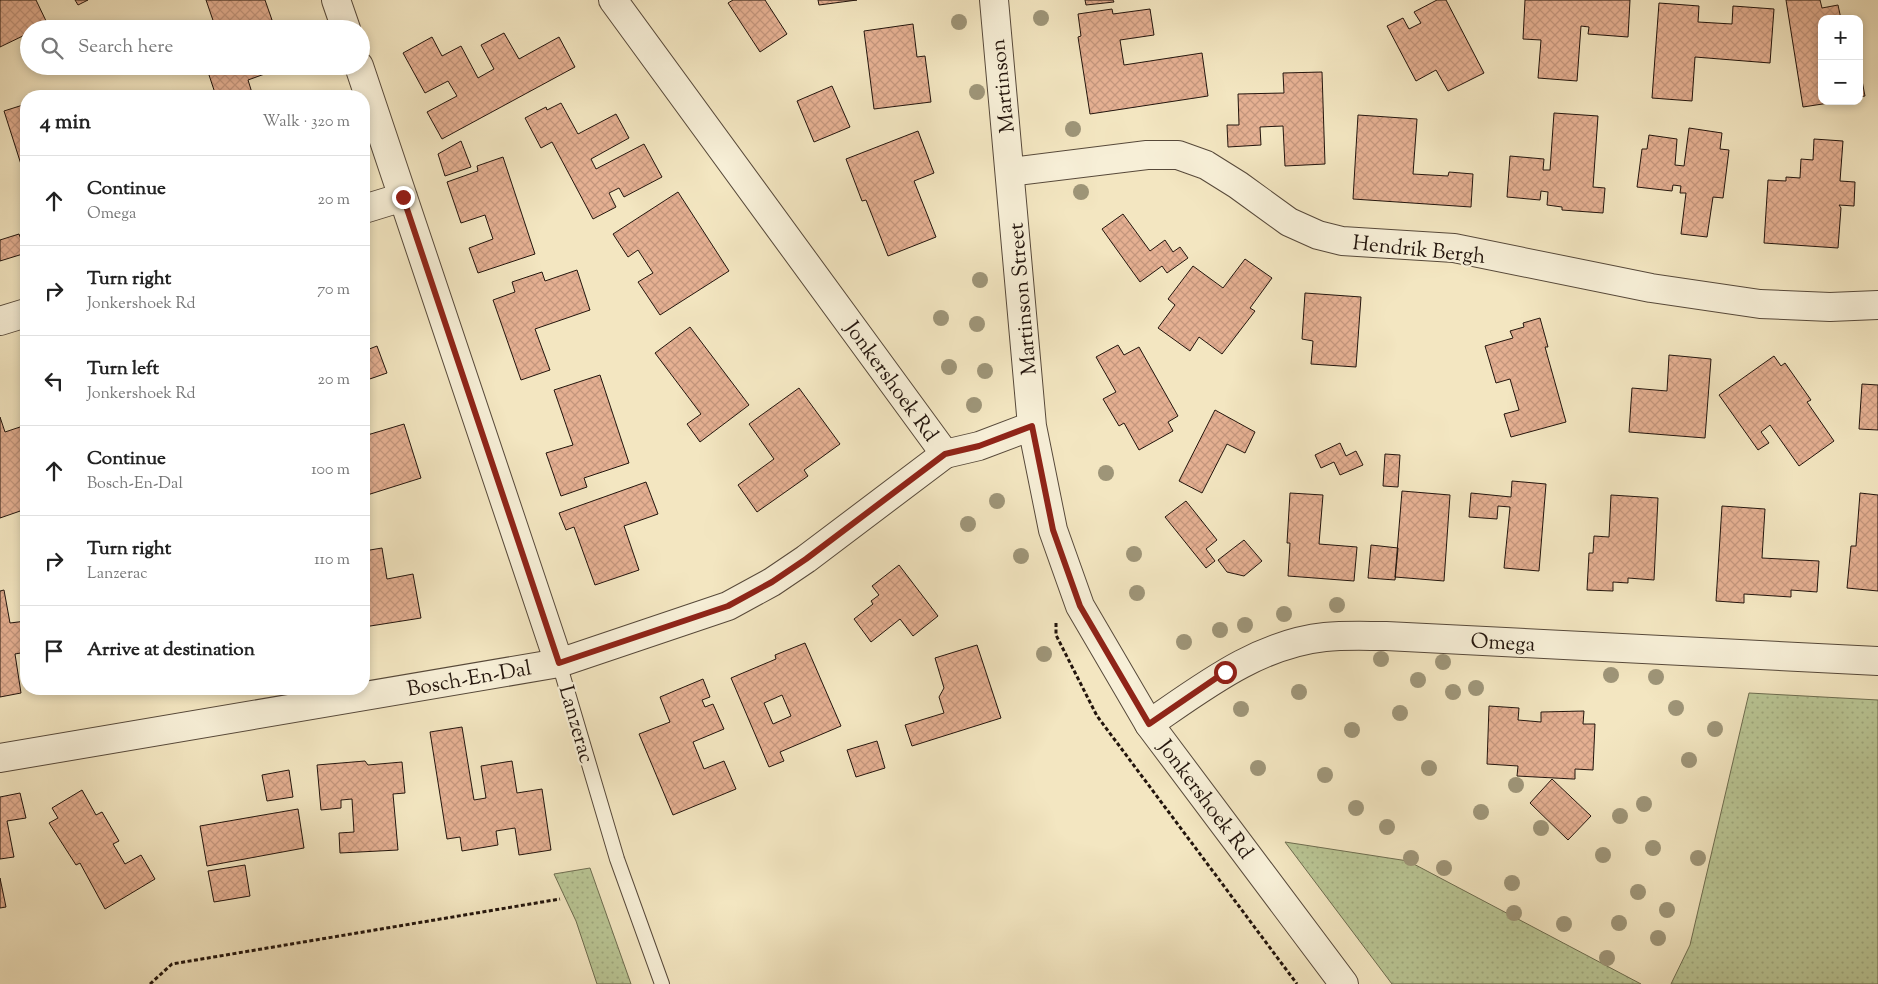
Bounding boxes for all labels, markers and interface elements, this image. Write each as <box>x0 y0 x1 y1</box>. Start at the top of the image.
map controls <box>1818 15 1863 105</box>
button: + <box>1818 15 1863 60</box>
search box <box>20 20 370 75</box>
icon: search <box>38 34 66 62</box>
text: Search here <box>78 34 173 61</box>
street label: Martinson <box>984 37 1024 134</box>
button: − <box>1818 60 1863 105</box>
text: 4 min <box>40 108 91 138</box>
text: Walk · 320 m <box>263 111 350 134</box>
text: Continue <box>87 176 166 203</box>
route end <box>392 186 415 209</box>
icon: ahead <box>40 187 68 215</box>
text: 20 m <box>317 189 350 212</box>
text: Omega <box>87 203 136 226</box>
street label: Martinson Street <box>1002 221 1046 376</box>
street label: Hendrik Bergh <box>1351 229 1487 273</box>
text: Turn right <box>87 266 171 293</box>
icon: right <box>40 277 68 305</box>
text: 70 m <box>317 279 350 302</box>
text: Jonkershoek Rd <box>87 293 196 316</box>
street label: Jonkershoek Rd <box>836 315 944 449</box>
text: Turn left <box>87 356 159 383</box>
icon: left <box>40 367 68 395</box>
text: 20 m <box>317 369 350 392</box>
text: Jonkershoek Rd <box>87 383 196 406</box>
text: Continue <box>87 446 166 473</box>
icon: ahead <box>40 457 68 485</box>
text: 100 m <box>311 459 350 482</box>
text: Bosch-En-Dal <box>87 473 183 496</box>
text: Turn right <box>87 536 171 563</box>
icon: right <box>40 547 68 575</box>
text: 110 m <box>314 549 350 572</box>
text: Lanzerac <box>87 563 147 586</box>
street label: Omega <box>1470 627 1536 661</box>
icon: arrive <box>40 637 68 665</box>
text: Arrive at destination <box>87 637 255 664</box>
street label: Bosch-En-Dal <box>405 654 534 706</box>
route start <box>1214 661 1237 684</box>
street label: Lanzerac <box>550 682 600 767</box>
street label: Jonkershoek Rd <box>1149 733 1259 866</box>

